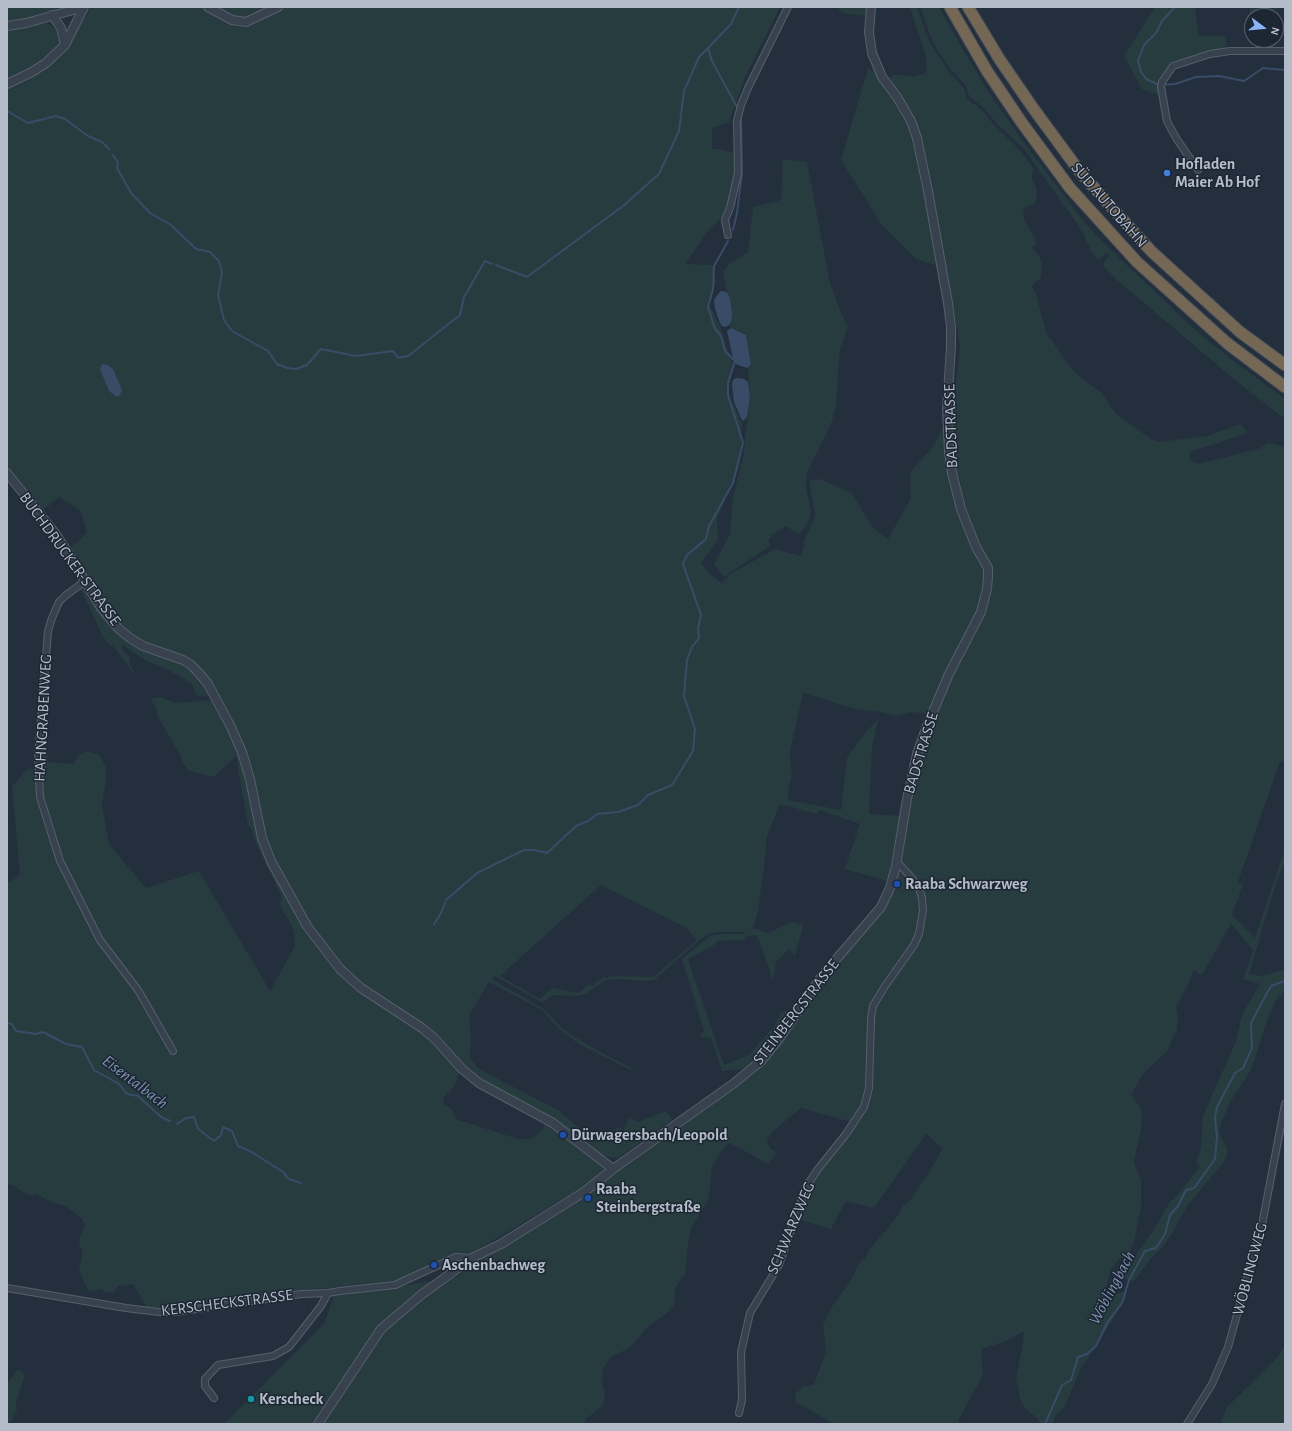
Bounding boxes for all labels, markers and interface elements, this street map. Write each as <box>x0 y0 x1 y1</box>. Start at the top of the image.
north arrow <box>1244 8 1284 48</box>
text: N <box>1269 26 1281 36</box>
place label: Hofladen Maier Ab Hof <box>1175 154 1259 192</box>
street label: SÜD AUTOBAHN <box>1067 158 1151 252</box>
marker: Hofladen Maier Ab Hof <box>1162 168 1172 178</box>
street label: BADSTRASSE <box>940 384 962 468</box>
street label: BUCHDRUCKER-STRASSE <box>15 489 125 629</box>
street label: HAHNGRABENWEG <box>30 654 56 782</box>
street label: BADSTRASSE <box>900 710 942 796</box>
place label: Raaba Schwarzweg <box>905 874 1028 894</box>
marker: Raaba Schwarzweg <box>892 879 902 889</box>
street label: STEINBERGSTRASSE <box>749 955 843 1069</box>
water label: Eisentalbach <box>98 1051 172 1113</box>
place label: Dürwagersbach/Leopold <box>571 1125 728 1145</box>
marker: Dürwagersbach/Leopold <box>558 1130 568 1140</box>
place label: Raaba Steinbergstraße <box>596 1179 701 1217</box>
street label: SCHWARZWEG <box>763 1179 819 1277</box>
marker: Raaba Steinbergstraße <box>583 1193 593 1203</box>
street label: WÖBLINGWEG <box>1228 1220 1272 1318</box>
water label: Wöblingbach <box>1084 1248 1140 1328</box>
place label: Aschenbachweg <box>442 1255 545 1275</box>
marker: Aschenbachweg <box>429 1260 439 1270</box>
street label: KERSCHECKSTRASSE <box>160 1285 294 1321</box>
place label: Kerscheck <box>259 1389 323 1409</box>
marker: Kerscheck <box>246 1394 256 1404</box>

